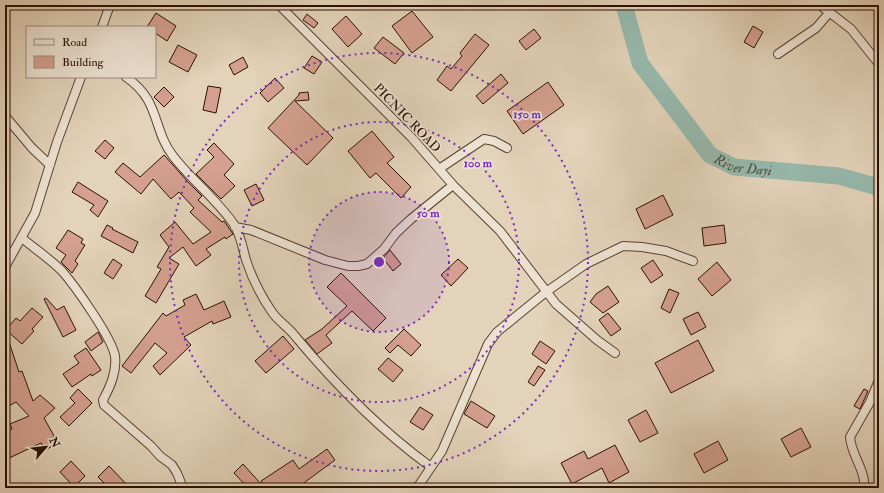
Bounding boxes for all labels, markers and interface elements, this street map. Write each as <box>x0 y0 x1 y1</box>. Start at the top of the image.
legend <box>26 26 156 78</box>
text: Road <box>62 35 87 50</box>
text: Building <box>62 55 105 70</box>
street label: PICNIC ROAD <box>370 80 444 156</box>
text: 150 m <box>513 107 541 122</box>
water label: River Dayi <box>711 150 773 179</box>
text: 100 m <box>464 156 493 171</box>
text: 50 m <box>416 206 440 221</box>
centre of rings <box>372 255 386 269</box>
north arrow <box>26 427 66 467</box>
text: N <box>46 434 63 451</box>

